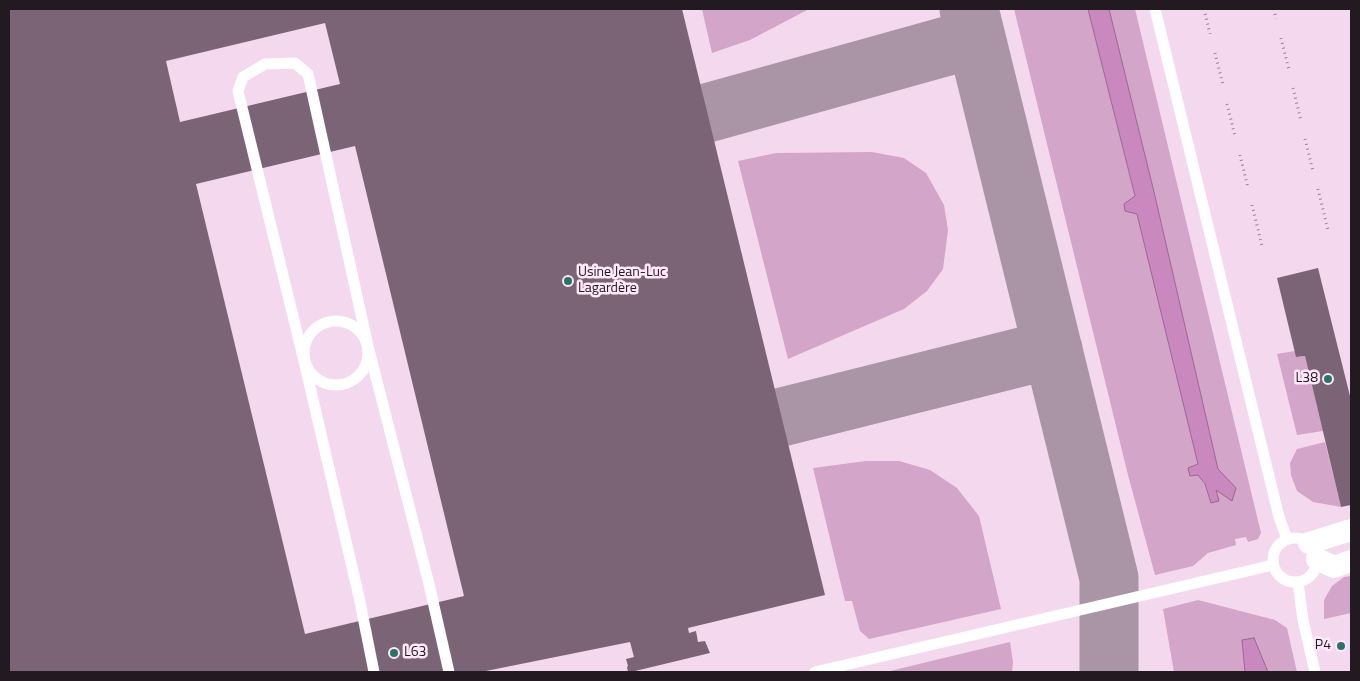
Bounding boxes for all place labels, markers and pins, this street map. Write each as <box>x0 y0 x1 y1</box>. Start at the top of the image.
place label: Usine Jean-Luc Lagardère <box>578 265 666 298</box>
marker: Usine Jean-Luc Lagardère <box>562 275 574 287</box>
place label: L38 <box>1296 371 1318 387</box>
marker: L38 <box>1322 373 1334 385</box>
place label: P4 <box>1315 638 1331 654</box>
marker: P4 <box>1335 640 1347 652</box>
place label: L63 <box>404 645 426 661</box>
marker: L63 <box>388 647 400 659</box>

